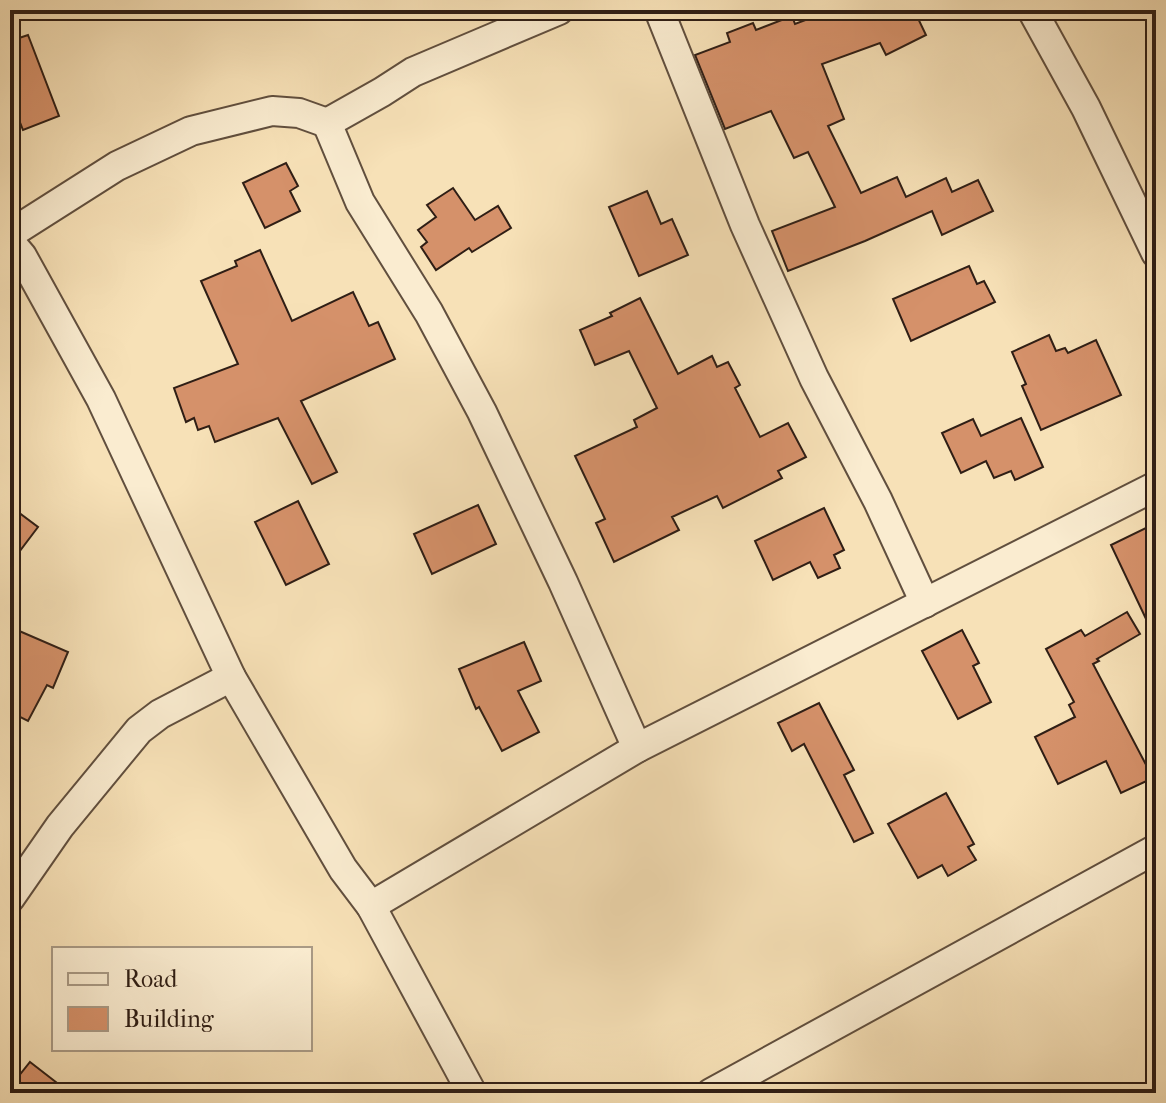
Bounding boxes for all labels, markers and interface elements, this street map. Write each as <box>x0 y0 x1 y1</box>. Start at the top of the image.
legend <box>52 947 312 1051</box>
text: Road <box>124 965 178 993</box>
text: Building <box>124 1005 215 1033</box>

